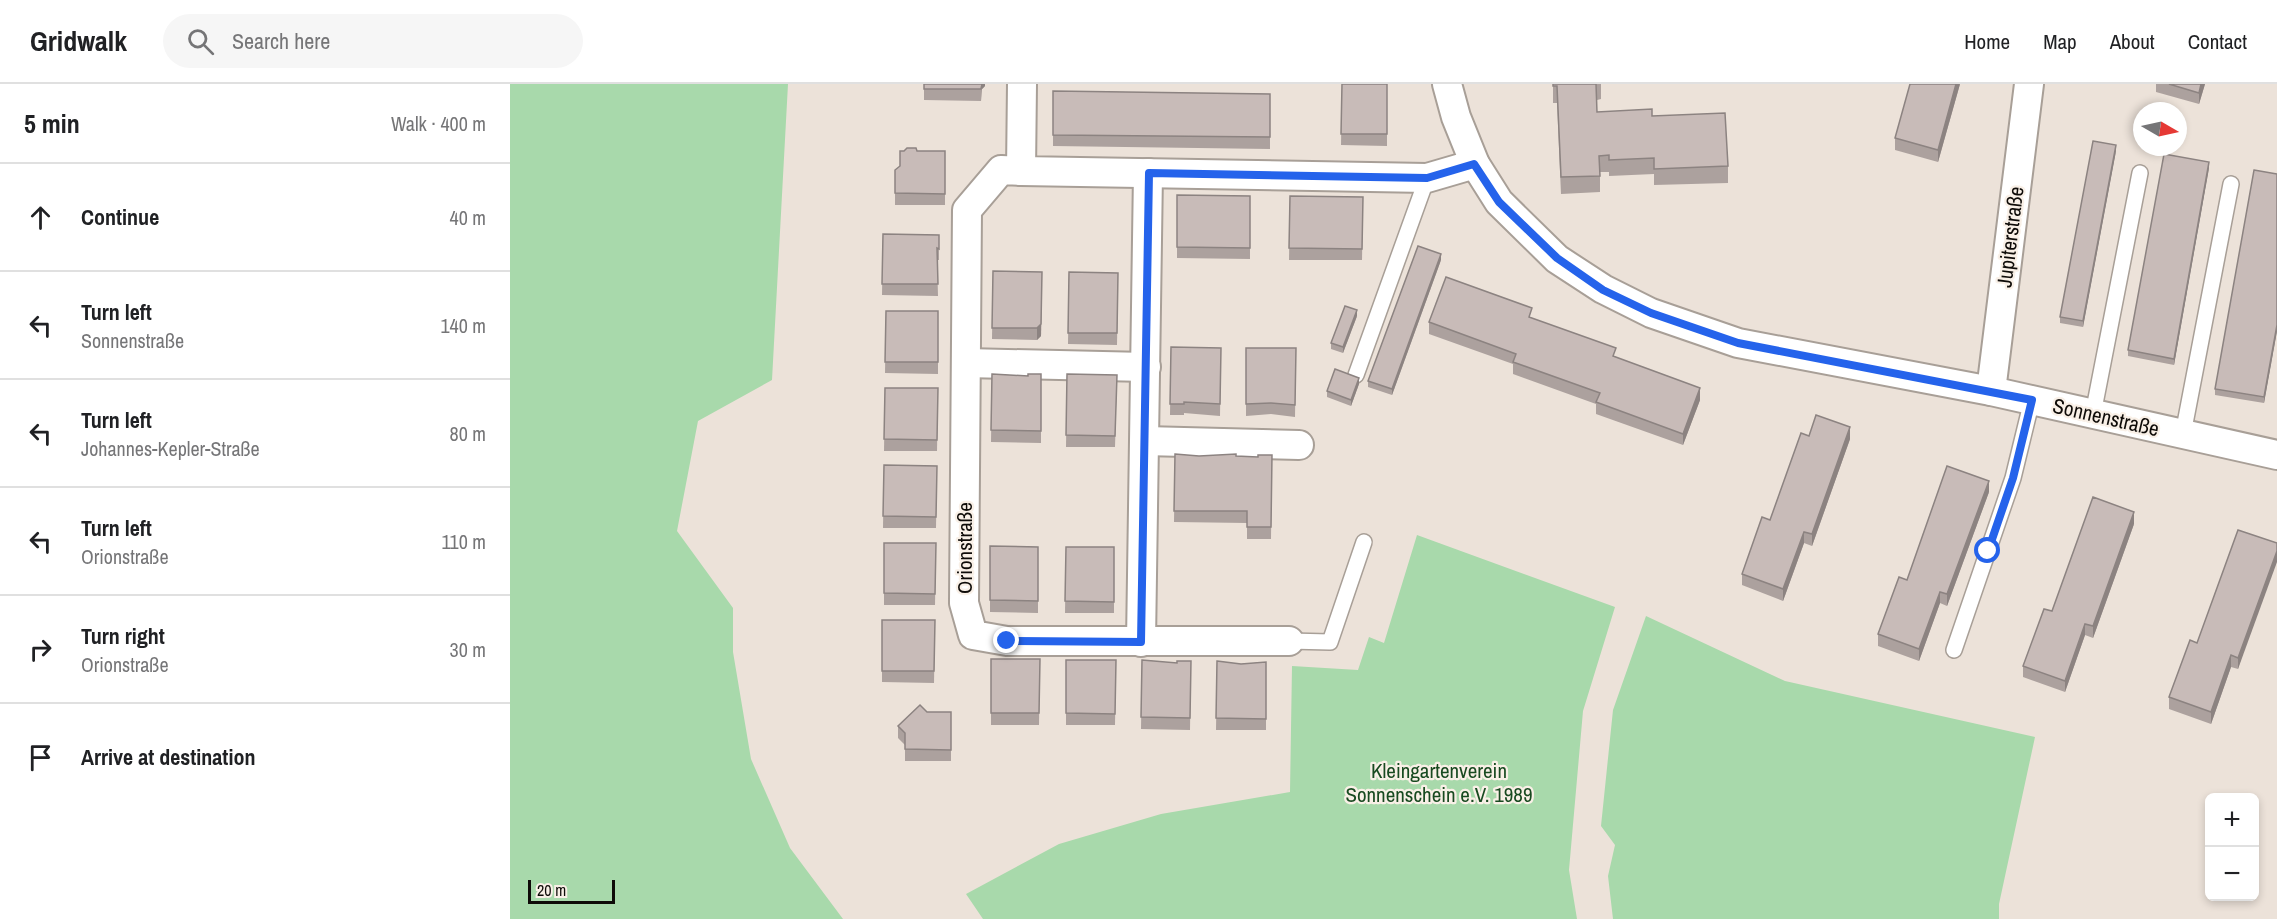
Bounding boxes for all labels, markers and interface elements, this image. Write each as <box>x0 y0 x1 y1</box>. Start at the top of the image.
search box <box>163 14 583 68</box>
text: Gridwalk <box>30 22 127 60</box>
icon: search <box>184 25 217 58</box>
text: Search here <box>232 26 330 56</box>
text: Home <box>1964 27 2010 56</box>
text: Map <box>2043 27 2077 56</box>
text: About <box>2110 27 2155 56</box>
text: Contact <box>2188 27 2247 56</box>
north arrow <box>2133 102 2187 156</box>
text: 5 min <box>24 106 80 141</box>
text: Walk · 400 m <box>391 110 486 137</box>
street label: Jupiterstraße <box>1989 185 2031 289</box>
icon: ahead <box>24 201 57 234</box>
text: Continue <box>81 202 159 232</box>
text: 40 m <box>450 204 486 231</box>
text: Turn left <box>81 297 152 327</box>
icon: left <box>24 309 57 342</box>
text: 140 m <box>440 312 486 339</box>
text: Sonnenstraße <box>81 327 184 354</box>
street label: Sonnenstraße <box>2050 391 2162 443</box>
text: Turn left <box>81 405 152 435</box>
icon: left <box>24 417 57 450</box>
text: 80 m <box>450 420 486 447</box>
text: Johannes-Kepler-Straße <box>81 435 260 462</box>
street label: Orionstraße <box>950 502 979 594</box>
text: Turn left <box>81 513 152 543</box>
icon: left <box>24 525 57 558</box>
text: 110 m <box>442 528 486 555</box>
route start <box>1974 537 2000 563</box>
text: Orionstraße <box>81 543 169 570</box>
text: Turn right <box>81 621 165 651</box>
route end <box>993 627 1019 653</box>
icon: right <box>24 633 57 666</box>
text: 30 m <box>450 636 486 663</box>
text: Orionstraße <box>81 651 169 678</box>
icon: arrive <box>24 741 57 774</box>
text: Arrive at destination <box>81 742 255 772</box>
park label: Kleingartenverein Sonnenschein e.V. 1989 <box>1345 756 1533 809</box>
map controls <box>2205 793 2259 901</box>
button: + <box>2205 793 2259 847</box>
button: − <box>2205 847 2259 901</box>
scale bar <box>528 877 615 904</box>
text: 20 m <box>537 879 566 901</box>

